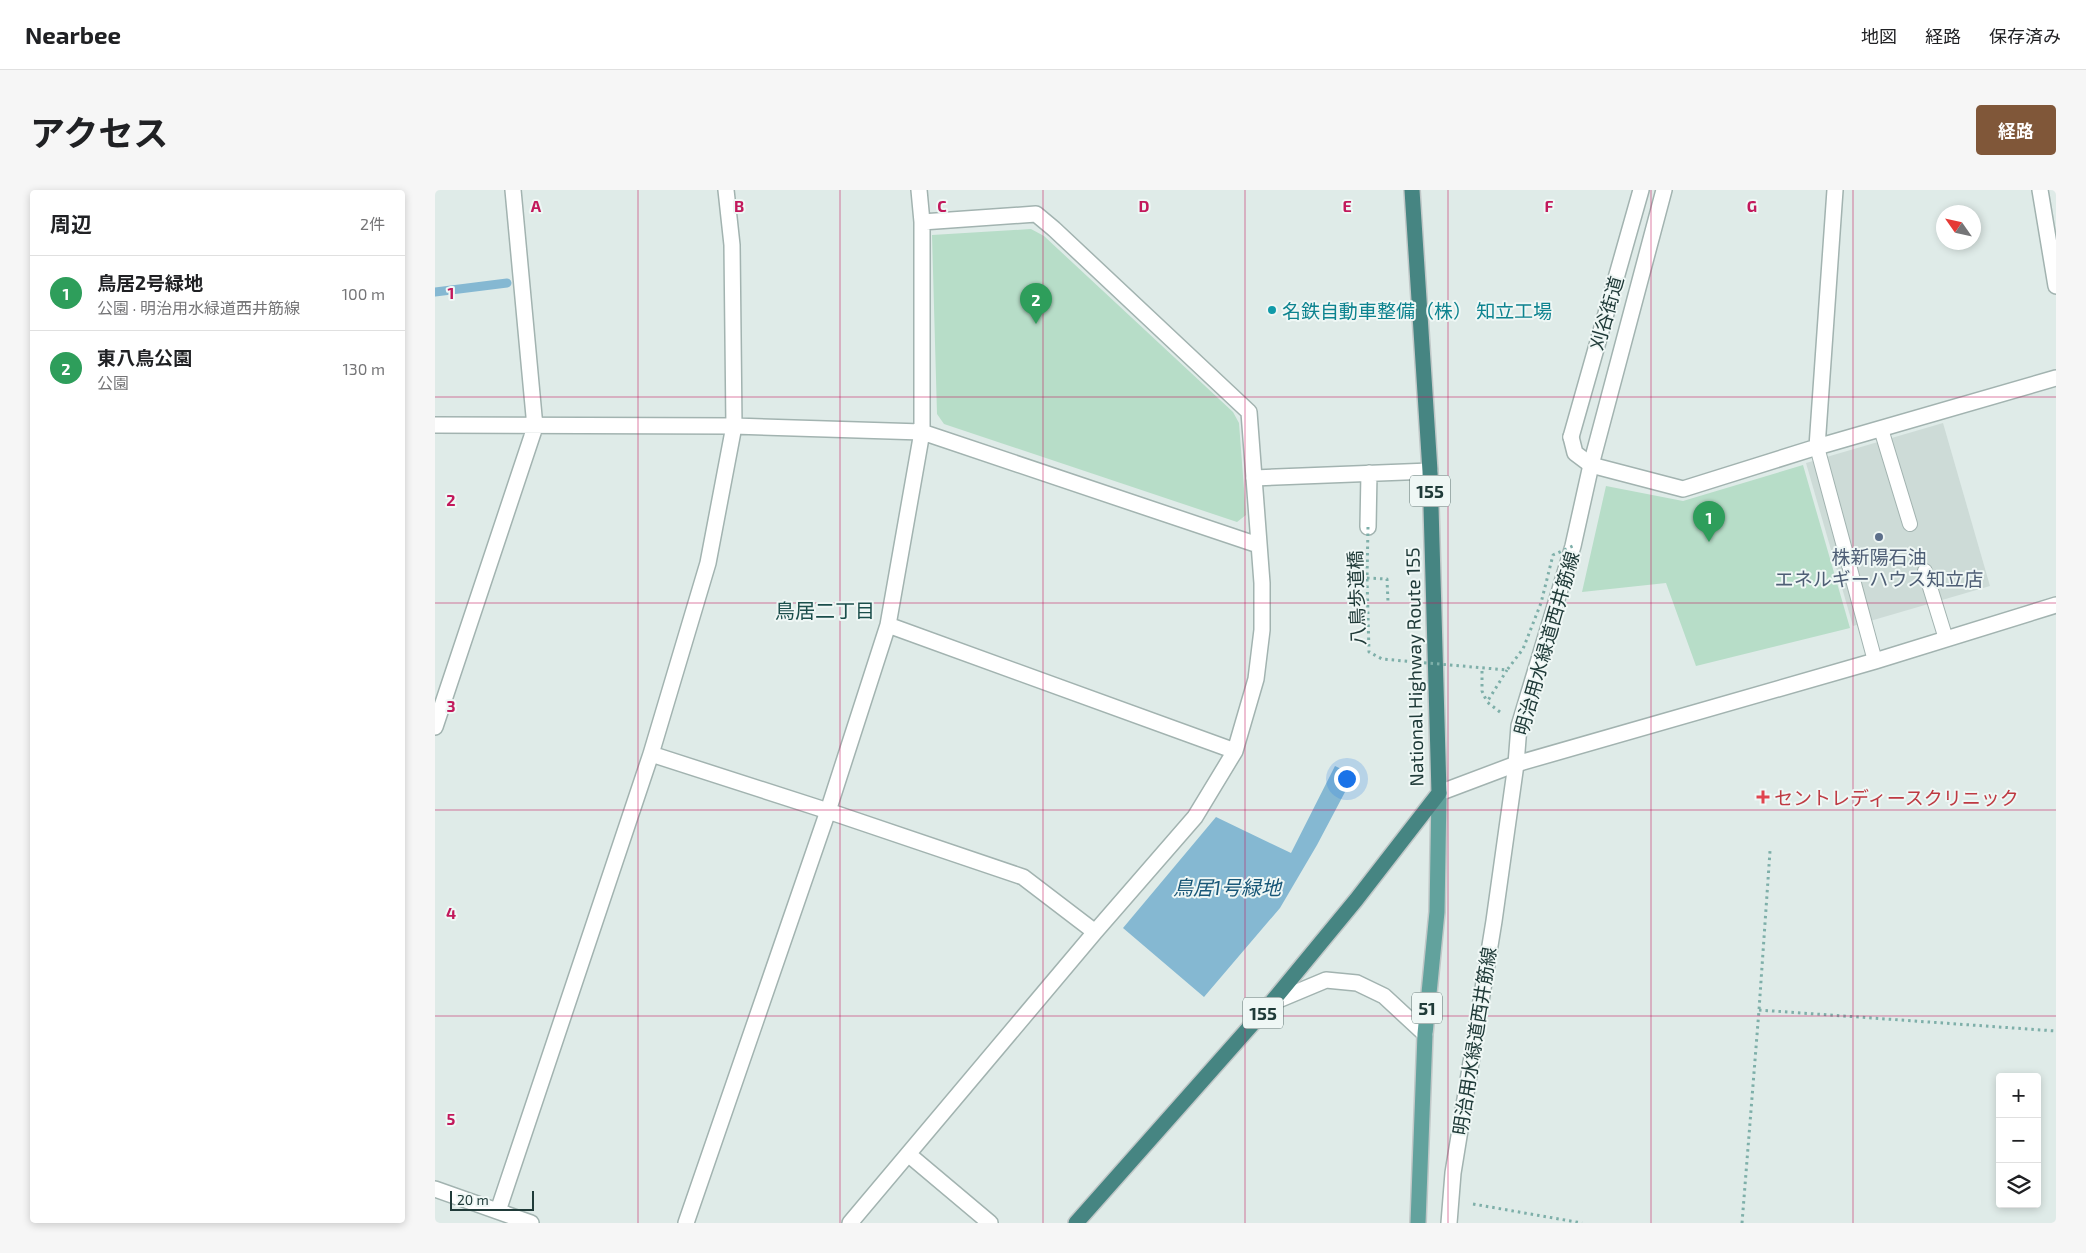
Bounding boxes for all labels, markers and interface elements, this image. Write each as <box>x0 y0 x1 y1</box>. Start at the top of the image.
text: Nearbee <box>25 20 121 49</box>
text: 地図 <box>1861 25 1897 47</box>
text: 経路 <box>1925 25 1961 47</box>
text: 保存済み <box>1989 25 2061 47</box>
button: 経路 <box>1976 105 2056 155</box>
text: アクセス <box>30 111 168 153</box>
text: A <box>531 196 542 215</box>
text: B <box>734 196 744 215</box>
text: C <box>937 196 947 215</box>
text: D <box>1139 196 1150 215</box>
text: E <box>1342 196 1352 215</box>
text: F <box>1545 196 1554 215</box>
text: G <box>1747 196 1757 215</box>
north arrow <box>1936 205 1981 250</box>
text: 周辺 <box>50 211 92 236</box>
text: 2件 <box>360 214 385 233</box>
text: 鳥居2号緑地 <box>97 271 203 294</box>
street label: 刈谷街道 <box>1584 273 1628 353</box>
text: 1 <box>448 283 454 302</box>
pin: 2 <box>1020 283 1052 324</box>
text: 1 <box>63 284 69 303</box>
text: 100 m <box>342 284 385 303</box>
text: 公園 · 明治用水緑道西井筋線 <box>97 298 300 317</box>
place label: 名鉄自動車整備（株） 知立工場 <box>1282 299 1552 322</box>
marker: 名鉄自動車整備（株） 知立工場 <box>1266 304 1278 316</box>
text: 東八鳥公園 <box>97 346 192 369</box>
text: 2 <box>61 359 71 378</box>
text: 130 m <box>343 359 385 378</box>
text: 公園 <box>97 373 129 392</box>
road number: 155 <box>1410 476 1450 506</box>
text: 2 <box>446 490 456 509</box>
pin: 1 <box>1693 501 1725 542</box>
marker: 株新陽石油 エネルギーハウス知立店 <box>1873 531 1885 543</box>
place label: 株新陽石油 エネルギーハウス知立店 <box>1775 545 1983 590</box>
street label: National Highway Route 155 <box>1400 547 1428 787</box>
street label: 明治用水緑道西井筋線 <box>1509 549 1583 737</box>
street label: 八鳥歩道橋 <box>1343 550 1369 646</box>
district label: 鳥居二丁目 <box>775 598 875 622</box>
text: 3 <box>446 696 456 715</box>
your location <box>1334 766 1360 792</box>
place label: セントレディースクリニック <box>1774 786 2019 809</box>
marker: セントレディースクリニック <box>1756 790 1770 804</box>
water label: 鳥居1号緑地 <box>1173 875 1283 899</box>
text: 4 <box>446 903 456 922</box>
street label: 明治用水緑道西井筋線 <box>1448 945 1500 1137</box>
road number: 51 <box>1412 992 1442 1024</box>
road number: 155 <box>1243 998 1283 1028</box>
map controls <box>1996 1073 2041 1208</box>
button: + <box>1996 1073 2041 1118</box>
text: 5 <box>447 1109 456 1128</box>
button: − <box>1996 1118 2041 1163</box>
button: layers <box>1996 1163 2041 1208</box>
scale bar <box>450 1188 534 1211</box>
text: 20 m <box>457 1191 489 1208</box>

